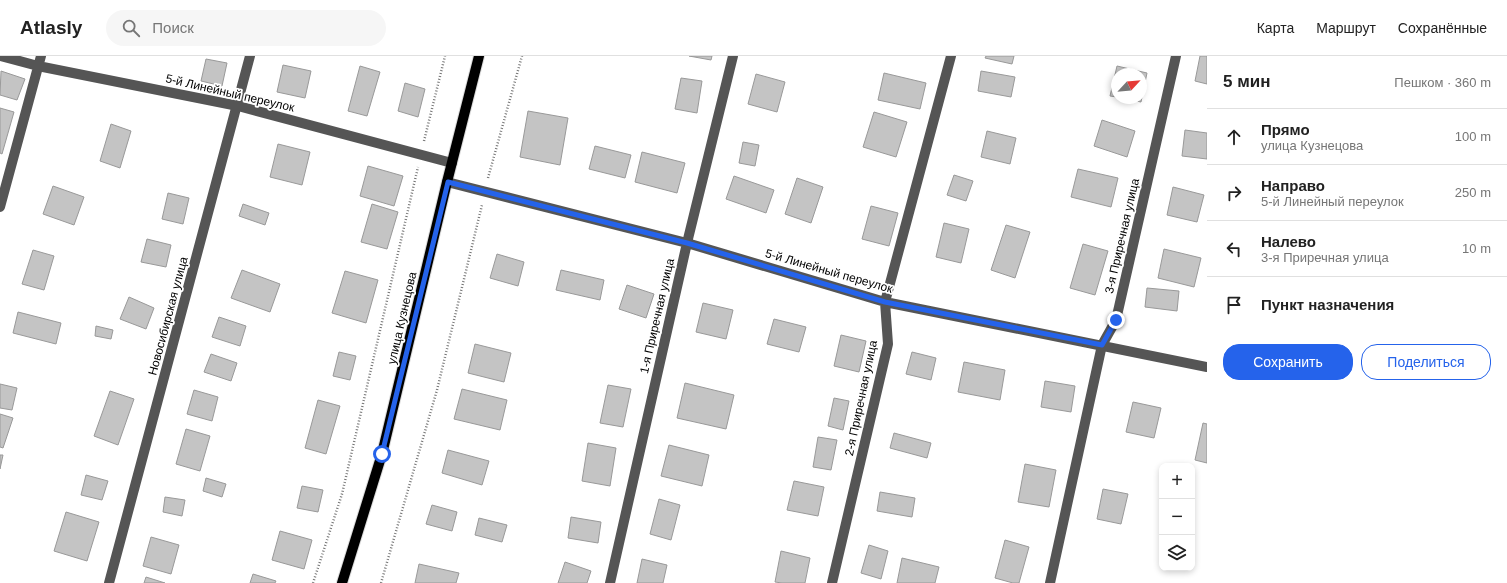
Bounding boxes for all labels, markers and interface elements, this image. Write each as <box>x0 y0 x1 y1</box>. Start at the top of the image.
search box <box>106 10 386 46</box>
text: Atlasly <box>20 17 82 38</box>
icon: search <box>120 17 142 39</box>
text: Поиск <box>152 19 194 36</box>
text: Карта <box>1257 20 1294 36</box>
text: Маршрут <box>1316 20 1376 36</box>
text: Сохранённые <box>1398 20 1487 36</box>
north arrow <box>1111 68 1147 104</box>
street label: 5-й Линейный переулок <box>164 71 296 115</box>
text: 5 мин <box>1223 72 1270 91</box>
text: Пешком · 360 m <box>1394 75 1491 90</box>
text: Прямо <box>1261 121 1310 138</box>
icon: ahead <box>1223 126 1245 148</box>
text: 100 m <box>1455 129 1491 144</box>
text: улица Кузнецова <box>1261 138 1363 153</box>
street label: 3-я Приречная улица <box>1102 177 1142 295</box>
text: Направо <box>1261 177 1325 194</box>
icon: right <box>1223 182 1245 204</box>
text: 250 m <box>1455 185 1491 200</box>
text: 5-й Линейный переулок <box>1261 194 1404 209</box>
text: Налево <box>1261 233 1316 250</box>
icon: left <box>1223 238 1245 260</box>
text: 10 m <box>1462 241 1491 256</box>
street label: 5-й Линейный переулок <box>764 246 895 296</box>
text: 3-я Приречная улица <box>1261 250 1389 265</box>
street label: Новосибирская улица <box>145 255 191 377</box>
street label: 1-я Приречная улица <box>637 257 677 375</box>
street label: улица Кузнецова <box>385 270 420 366</box>
icon: arrive <box>1223 294 1245 316</box>
text: Пункт назначения <box>1261 296 1394 313</box>
route end <box>1107 311 1125 329</box>
street label: 2-я Приречная улица <box>842 339 880 457</box>
button: Сохранить <box>1223 344 1353 380</box>
button: Поделиться <box>1361 344 1491 380</box>
route start <box>373 445 391 463</box>
map controls <box>1159 463 1195 571</box>
button: + <box>1159 463 1195 499</box>
button: − <box>1159 499 1195 535</box>
button: layers <box>1159 535 1195 571</box>

